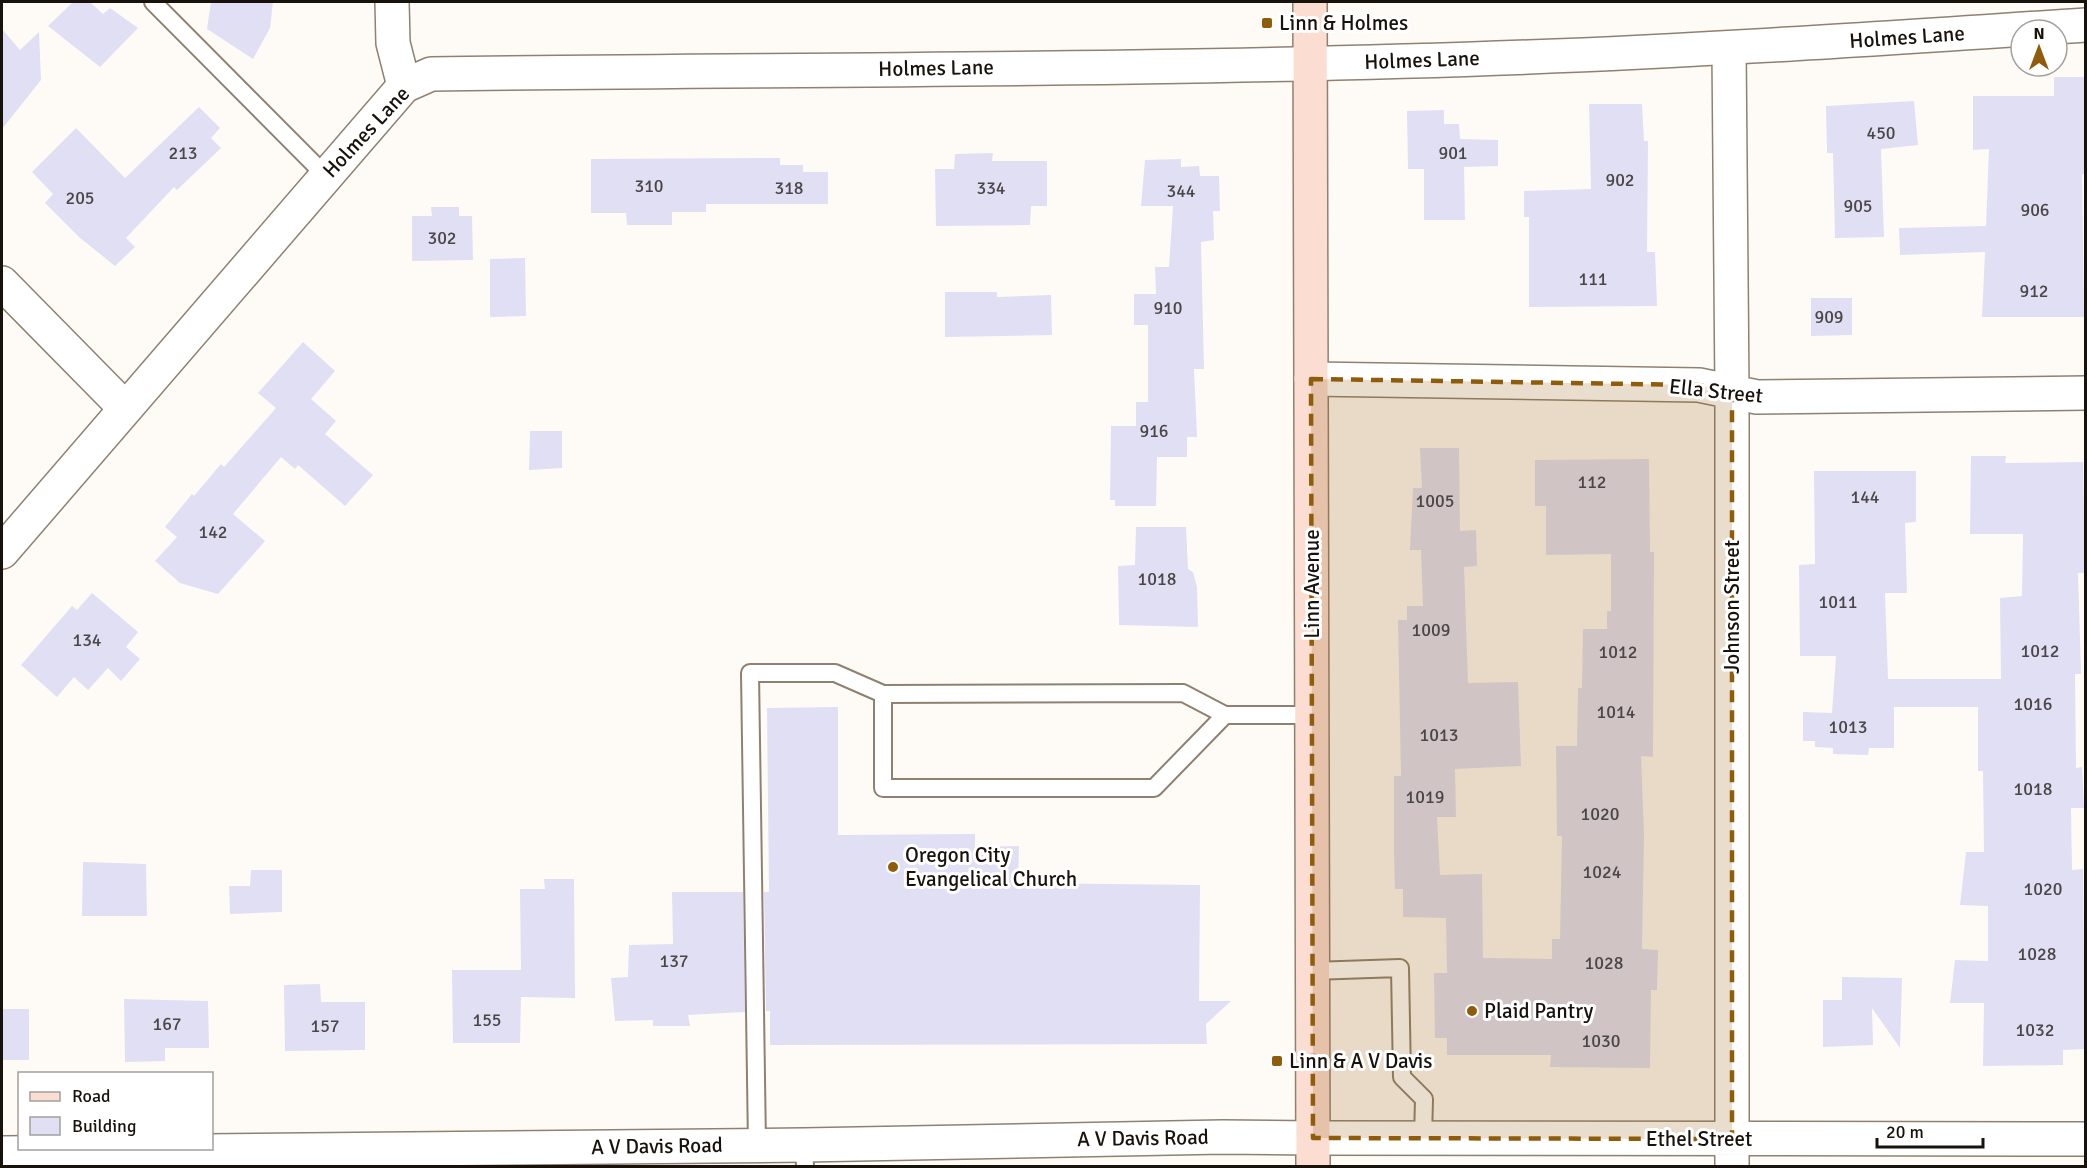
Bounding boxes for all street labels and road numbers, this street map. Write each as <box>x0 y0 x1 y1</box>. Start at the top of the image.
street label: Holmes Lane <box>1848 20 1966 54</box>
street label: Holmes Lane <box>1364 45 1480 75</box>
street label: Holmes Lane <box>878 54 994 82</box>
street label: Holmes Lane <box>317 81 415 183</box>
street label: Ella Street <box>1668 373 1764 409</box>
street label: Linn Avenue <box>1299 529 1325 639</box>
street label: Johnson Street <box>1719 540 1745 674</box>
street label: A V Davis Road <box>1077 1124 1209 1152</box>
street label: Ethel Street <box>1646 1126 1752 1152</box>
street label: A V Davis Road <box>591 1132 723 1160</box>

